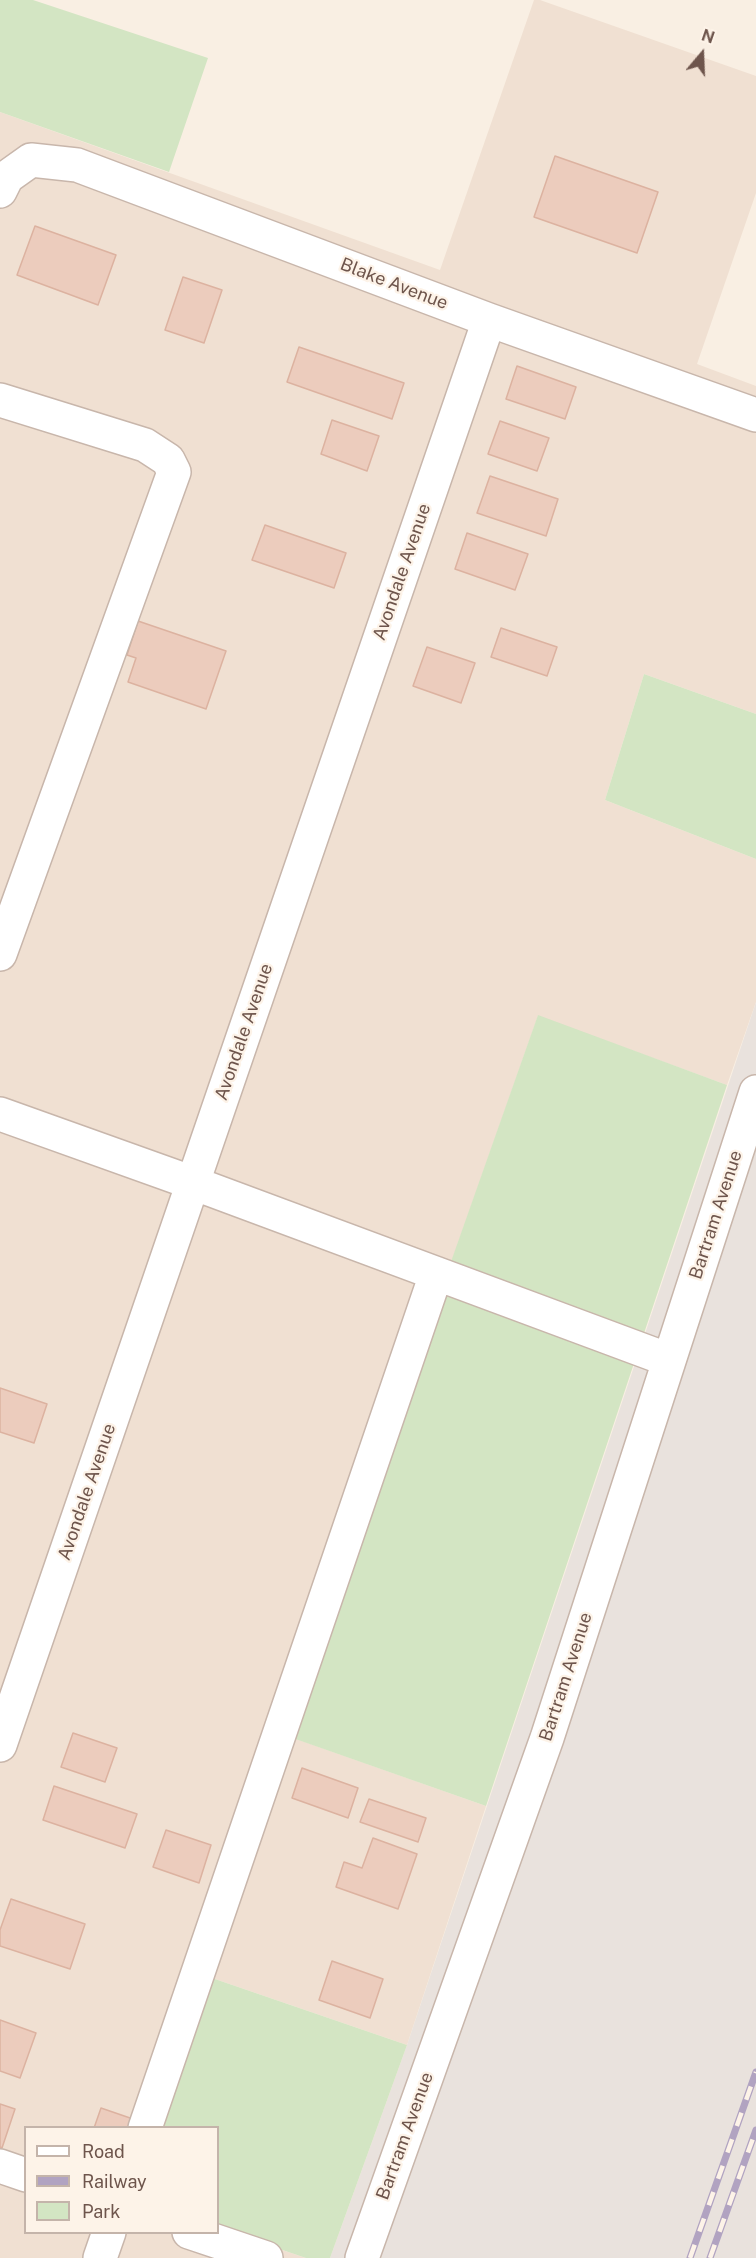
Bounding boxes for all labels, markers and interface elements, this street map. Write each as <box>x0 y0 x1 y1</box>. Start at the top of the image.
north arrow <box>672 24 732 84</box>
text: N <box>699 25 717 48</box>
street label: Blake Avenue <box>337 254 451 314</box>
street label: Avondale Avenue <box>368 501 436 643</box>
street label: Avondale Avenue <box>210 961 278 1103</box>
street label: Bartram Avenue <box>685 1148 747 1282</box>
street label: Avondale Avenue <box>53 1421 121 1563</box>
street label: Bartram Avenue <box>535 1610 597 1744</box>
street label: Bartram Avenue <box>372 2069 438 2203</box>
legend <box>24 2126 219 2234</box>
text: Road <box>82 2141 125 2162</box>
text: Railway <box>82 2171 147 2192</box>
text: Park <box>82 2201 120 2222</box>

